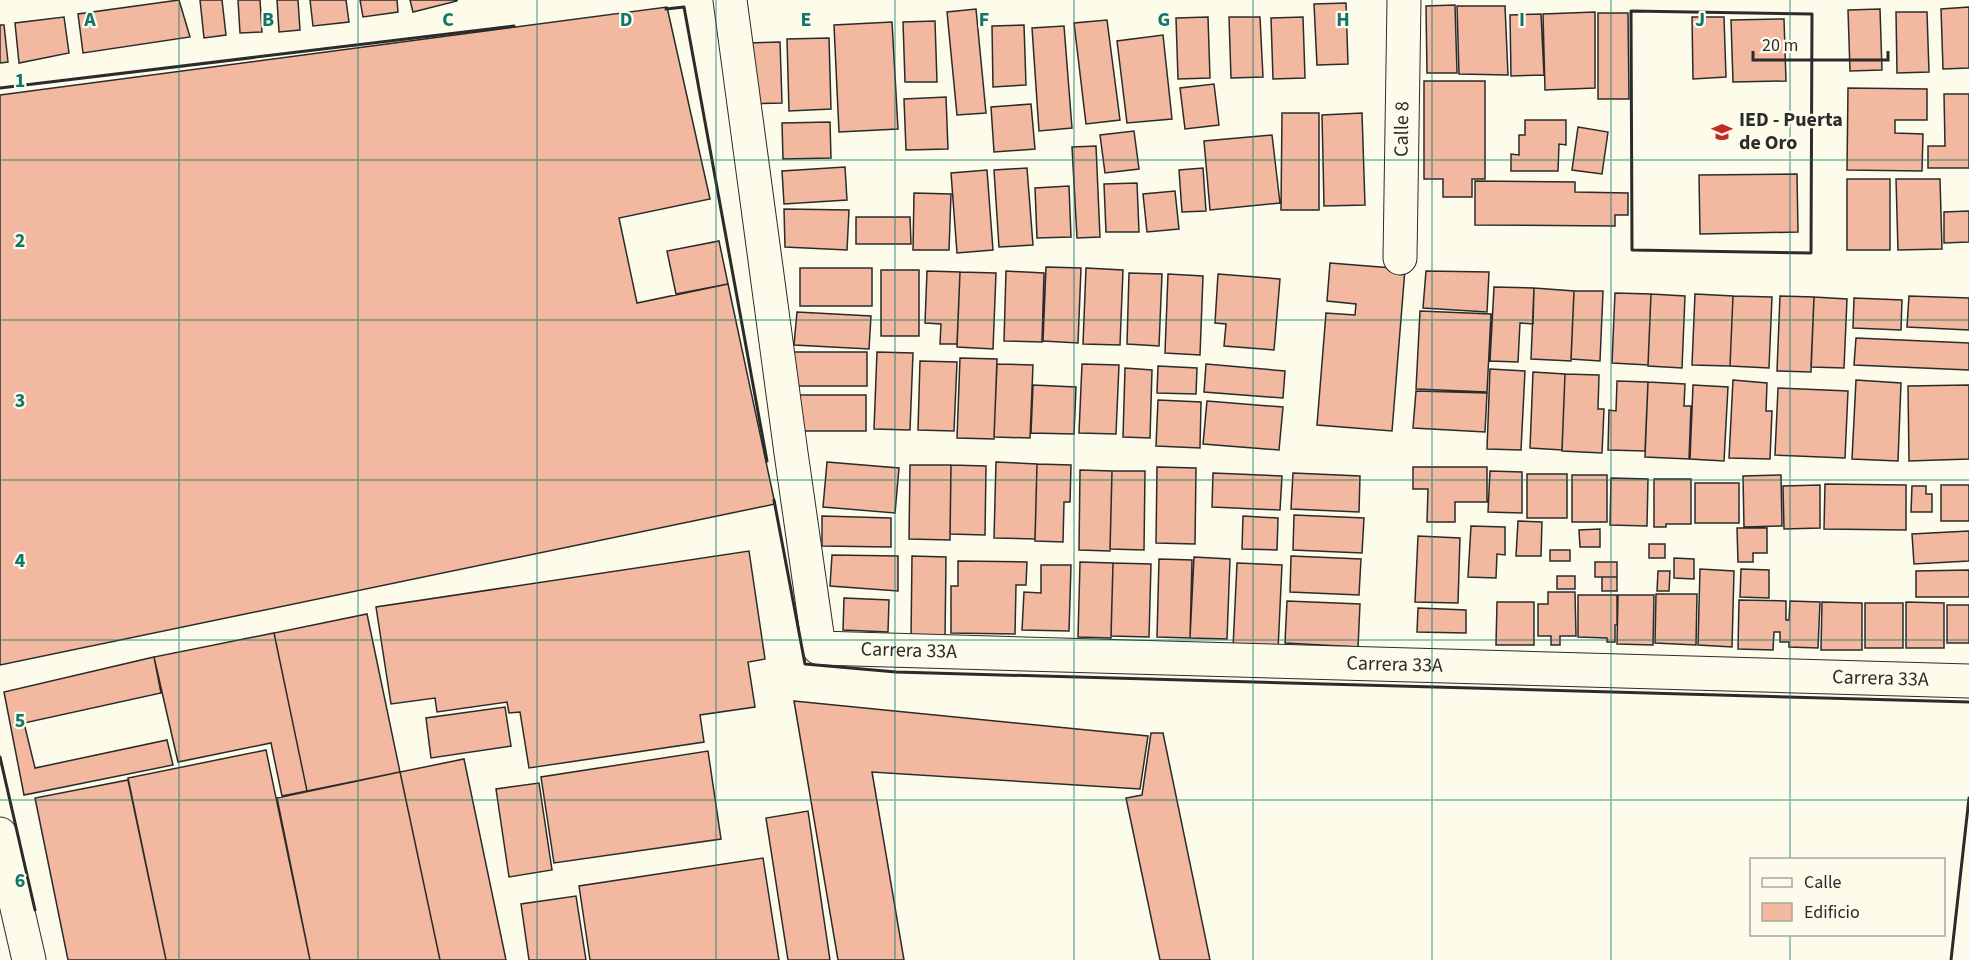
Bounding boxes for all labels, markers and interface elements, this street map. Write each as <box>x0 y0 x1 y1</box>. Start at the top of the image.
text: A <box>83 6 96 34</box>
text: B <box>262 6 274 34</box>
text: C <box>442 6 454 34</box>
text: D <box>620 6 632 34</box>
text: E <box>801 6 811 34</box>
text: F <box>979 6 989 34</box>
text: G <box>1158 6 1170 34</box>
text: H <box>1336 6 1350 34</box>
text: I <box>1519 6 1525 34</box>
text: J <box>1695 6 1705 34</box>
scale bar <box>1753 24 1888 62</box>
text: 20 m <box>1762 33 1798 58</box>
text: 1 <box>15 67 25 95</box>
street label: Calle 8 <box>1388 101 1416 157</box>
place label: IED - Puerta de Oro <box>1739 106 1843 157</box>
school or university icon: IED - Puerta de Oro <box>1710 120 1734 144</box>
text: 2 <box>15 227 25 255</box>
text: 3 <box>15 387 25 415</box>
text: 4 <box>15 547 26 575</box>
street label: Carrera 33A <box>860 635 958 666</box>
street label: Carrera 33A <box>1346 649 1443 680</box>
street label: Carrera 33A <box>1832 663 1929 694</box>
text: 5 <box>15 707 25 735</box>
legend <box>1750 858 1945 936</box>
text: 6 <box>15 867 25 895</box>
text: Calle <box>1804 870 1842 895</box>
text: Edificio <box>1804 900 1860 925</box>

